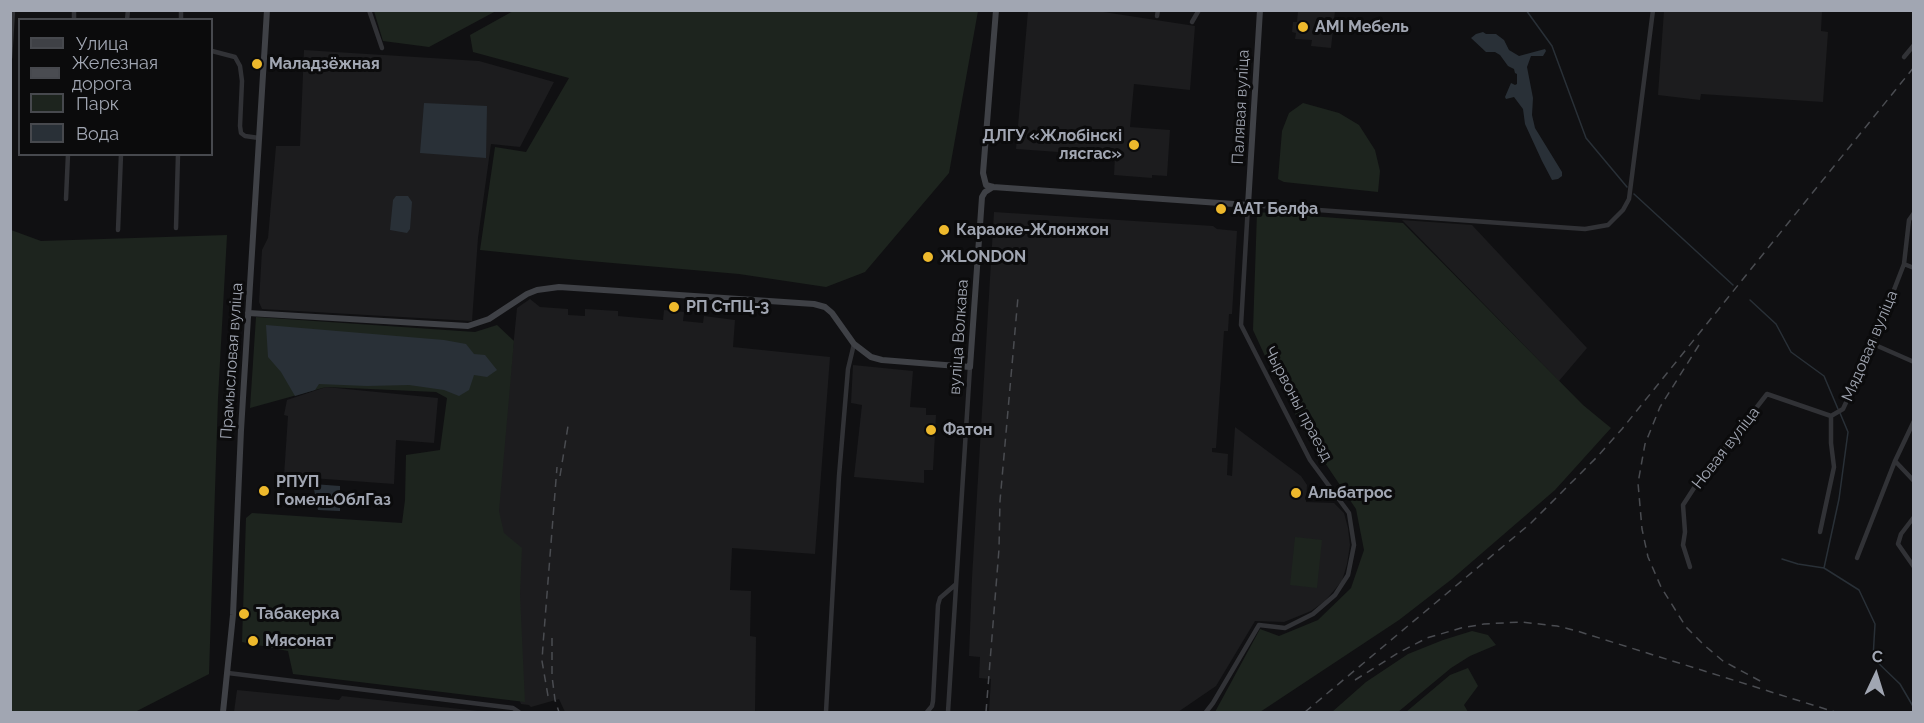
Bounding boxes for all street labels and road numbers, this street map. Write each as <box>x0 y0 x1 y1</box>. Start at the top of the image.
street label: Палявая вуліца <box>1228 49 1254 165</box>
street label: вуліца Волкава <box>945 279 973 395</box>
street label: Прамысловая вуліца <box>217 282 247 440</box>
street label: Мядовая вуліца <box>1838 288 1902 404</box>
street label: Чырвоны праезд <box>1260 343 1336 465</box>
street label: Новая вуліца <box>1688 403 1764 493</box>

